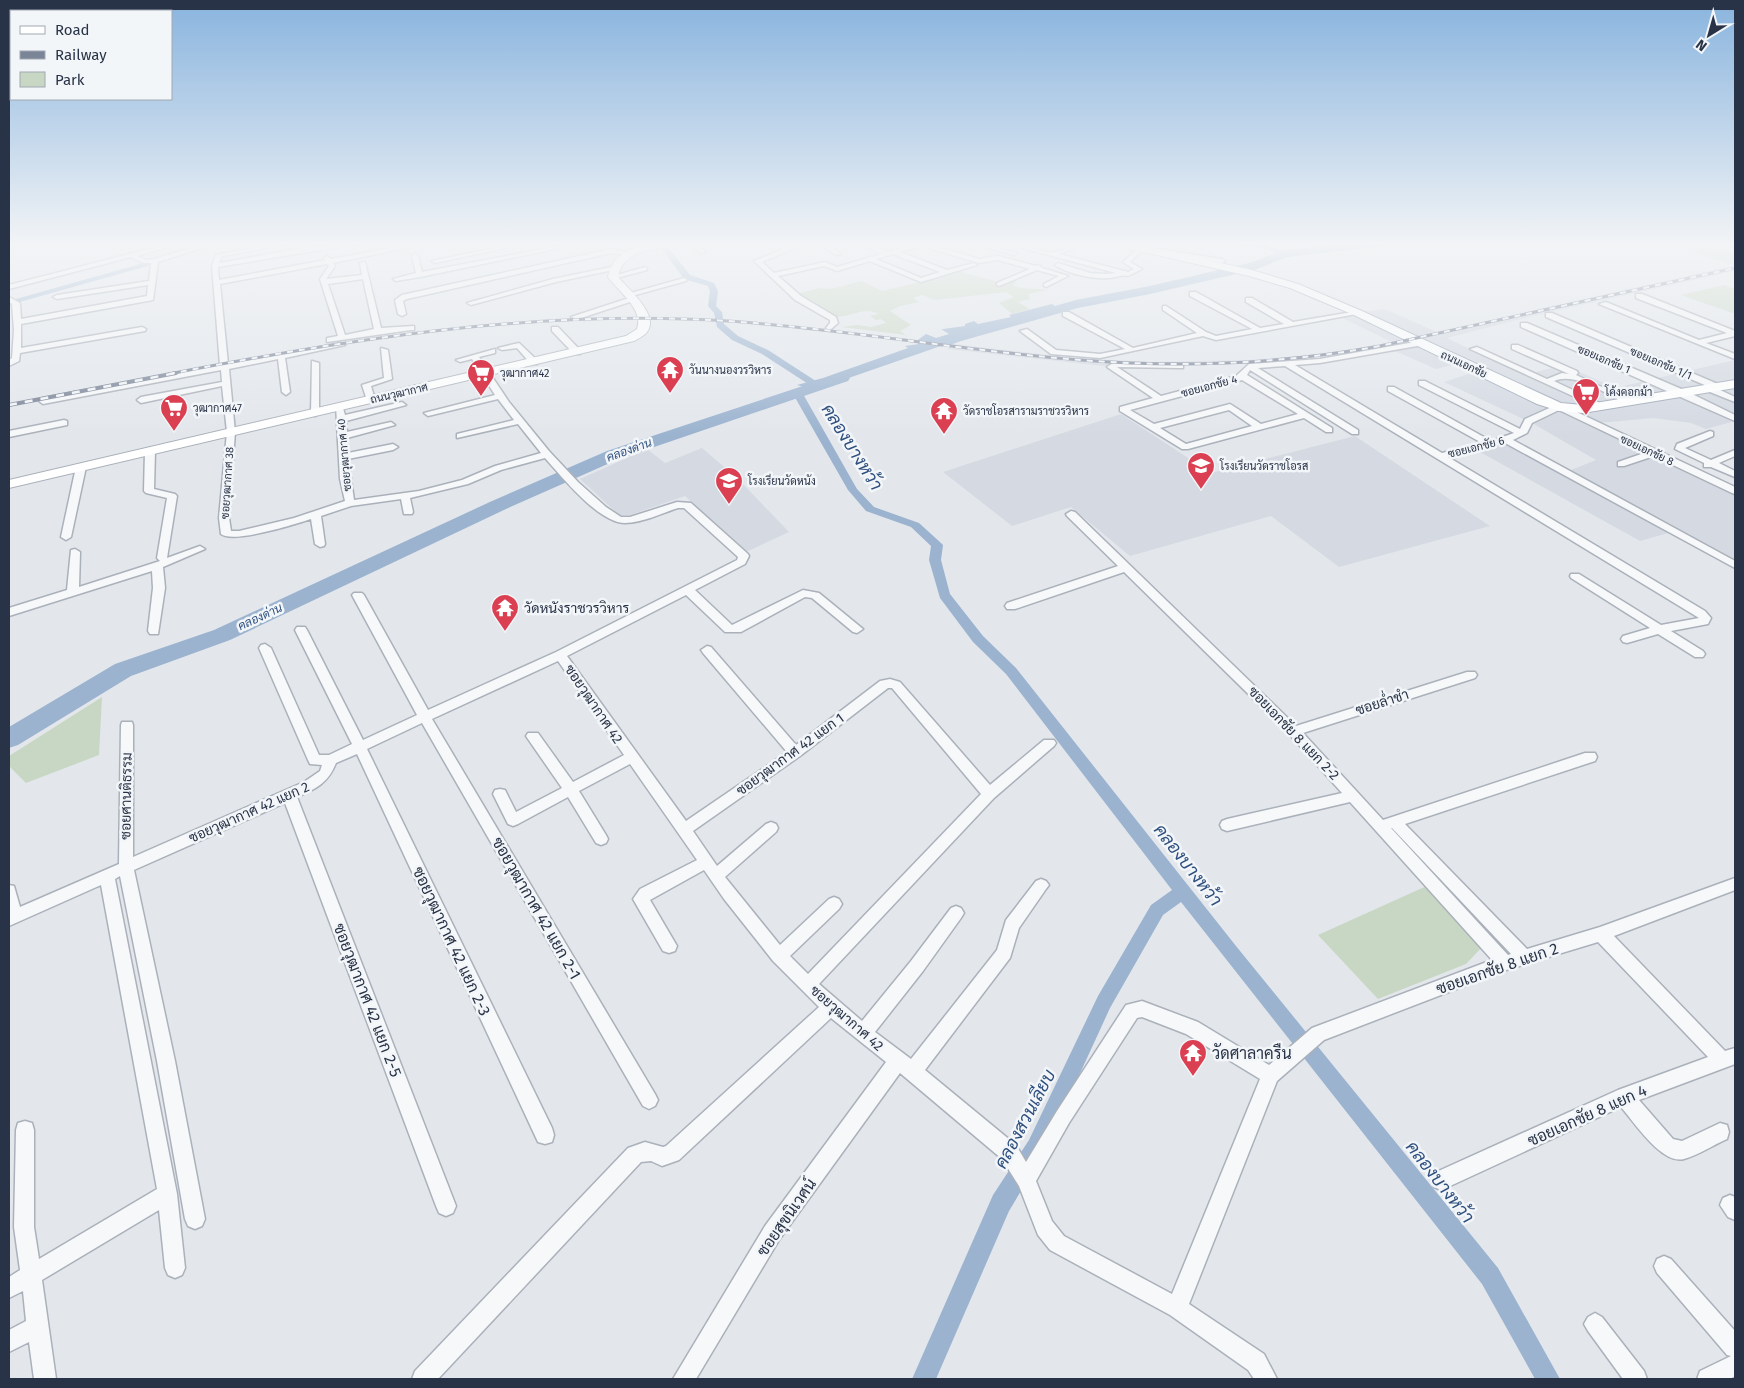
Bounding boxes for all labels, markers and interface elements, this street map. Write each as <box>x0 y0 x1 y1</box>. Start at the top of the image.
legend <box>10 10 172 100</box>
north arrow <box>1684 10 1734 60</box>
text: Road <box>55 21 90 39</box>
text: N <box>1693 35 1710 55</box>
text: Railway <box>55 46 107 64</box>
text: Park <box>55 71 85 89</box>
street label: ซอยเอกชัย 1 <box>1575 342 1633 376</box>
street label: ซอยเอกชัย 1/1 <box>1628 344 1694 382</box>
street label: ถนนเอกชัย <box>1439 347 1489 381</box>
temple icon: วันนางนองวรวิหาร <box>655 355 685 394</box>
supermarket icon: วุฒากาศ42 <box>466 358 496 397</box>
place label: วันนางนองวรวิหาร <box>689 363 772 377</box>
place label: วุฒากาศ42 <box>500 367 549 382</box>
street label: ซอยเอกชัย 4 <box>1179 372 1239 400</box>
supermarket icon: โค้งคอกม้า <box>1571 377 1601 416</box>
street label: ถนนวุฒากาศ <box>369 381 430 408</box>
place label: โค้งคอกม้า <box>1604 384 1652 399</box>
supermarket icon: วุฒากาศ47 <box>159 393 189 432</box>
temple icon: วัดราชโอรสารามราชวรวิหาร <box>929 396 959 435</box>
water label: คลองบางหว้า <box>817 399 888 495</box>
place label: วุฒากาศ47 <box>193 402 242 417</box>
place label: วัดราชโอรสารามราชวรวิหาร <box>963 403 1089 418</box>
street label: ซอยวุฒากาศ 40 <box>335 418 356 492</box>
street label: ซอยเอกชัย 8 <box>1618 431 1676 469</box>
street label: ซอยเอกชัย 6 <box>1446 433 1506 461</box>
water label: คลองด่าน <box>604 435 654 465</box>
street label: ซอยวุฒากาศ 38 <box>218 446 239 520</box>
school or university icon: โรงเรียนวัดราชโอรส <box>1186 451 1216 490</box>
place label: โรงเรียนวัดราชโอรส <box>1219 458 1308 473</box>
school or university icon: โรงเรียนวัดหนัง <box>714 466 744 505</box>
place label: โรงเรียนวัดหนัง <box>747 473 816 488</box>
temple icon: วัดหนังราชวรวิหาร <box>490 593 520 632</box>
place label: วัดหนังราชวรวิหาร <box>524 600 629 617</box>
water label: คลองด่าน <box>236 601 285 633</box>
street label: ซอยวุฒากาศ 42 <box>560 662 626 748</box>
street label: ซอยเอกชัย 8 แยก 2-2 <box>1245 683 1343 784</box>
street label: ซอยล่ำชำ <box>1352 683 1411 719</box>
street label: ซอยวุฒากาศ 42 แยก 1 <box>733 710 848 800</box>
street label: ซอยศานติธรรม <box>117 752 136 840</box>
street label: ซอยวุฒากาศ 42 แยก 2 <box>186 778 313 848</box>
water label: คลองบางหว้า <box>1149 819 1228 911</box>
street label: ซอยวุฒากาศ 42 แยก 2-1 <box>486 834 585 984</box>
street label: ซอยวุฒากาศ 42 แยก 2-3 <box>407 864 494 1020</box>
street label: ซอยวุฒากาศ 42 แยก 2-5 <box>328 921 406 1080</box>
street label: ซอยเอกชัย 8 แยก 2 <box>1433 938 1561 998</box>
street label: ซอยวุฒากาศ 42 <box>806 982 887 1056</box>
temple icon: วัดศาลาครืน <box>1178 1038 1208 1077</box>
place label: วัดศาลาครืน <box>1212 1043 1292 1063</box>
water label: คลองสวนเลียบ <box>988 1064 1060 1172</box>
street label: ซอยเอกชัย 8 แยก 4 <box>1524 1080 1650 1150</box>
water label: คลองบางหว้า <box>1401 1136 1480 1228</box>
street label: ซอยสุขนิเวศน์ <box>750 1173 822 1261</box>

